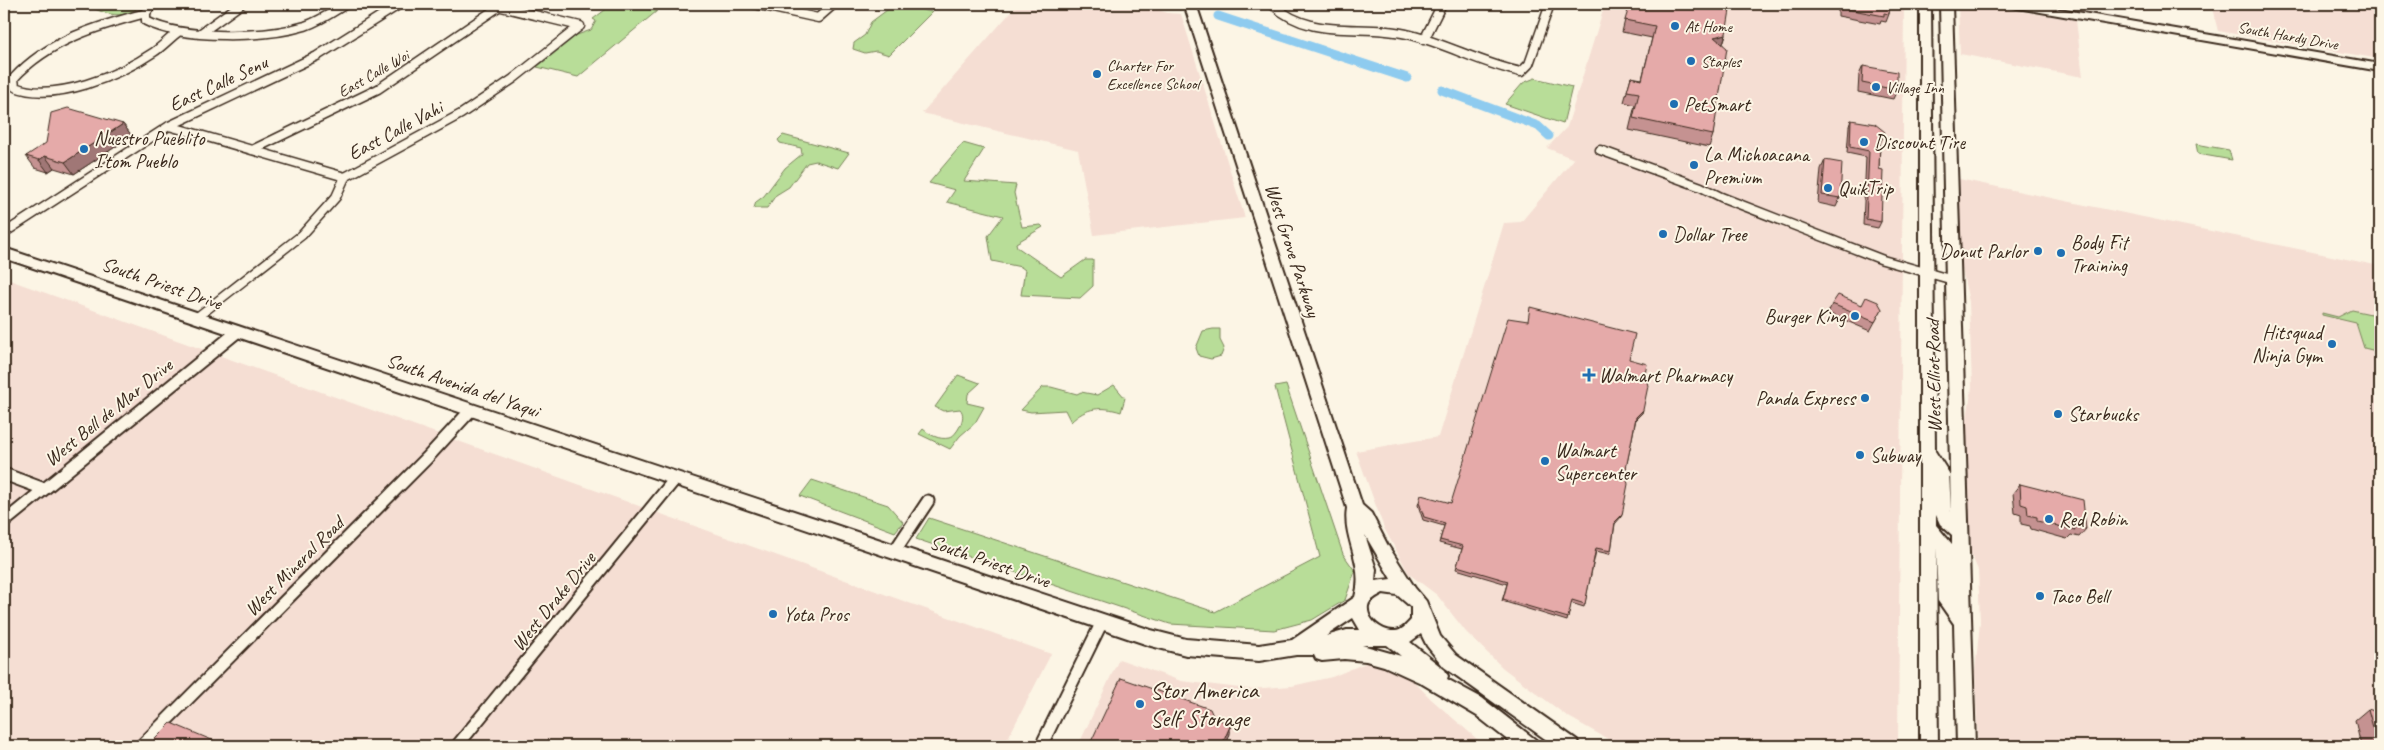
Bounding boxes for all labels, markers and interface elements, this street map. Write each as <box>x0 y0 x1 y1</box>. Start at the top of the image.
place label: At Home <box>1685 17 1734 37</box>
street label: South Hardy Drive <box>2236 17 2341 55</box>
marker: At Home <box>1669 20 1681 32</box>
street label: East Calle Woi <box>334 45 414 102</box>
street label: East Calle Senu <box>165 49 273 117</box>
place label: Staples <box>1701 52 1742 72</box>
marker: Staples <box>1685 55 1697 67</box>
place label: Charter For Excellence School <box>1107 56 1202 94</box>
marker: Charter For Excellence School <box>1091 68 1103 80</box>
place label: Village Inn <box>1886 78 1945 98</box>
marker: Village Inn <box>1870 81 1882 93</box>
place label: PetSmart <box>1684 92 1752 117</box>
street label: East Calle Vahi <box>344 94 449 166</box>
marker: PetSmart <box>1668 98 1680 110</box>
place label: Nuestro Pueblito I'tom Pueblo <box>94 126 205 174</box>
place label: Discount Tire <box>1874 130 1966 155</box>
marker: Discount Tire <box>1858 136 1870 148</box>
place label: La Michoacana Premium <box>1704 142 1811 190</box>
marker: Nuestro Pueblito I'tom Pueblo <box>78 143 90 155</box>
marker: La Michoacana Premium <box>1688 159 1700 171</box>
place label: QuikTrip <box>1838 176 1895 201</box>
street label: West Grove Parkway <box>1259 180 1326 321</box>
marker: QuikTrip <box>1822 182 1834 194</box>
place label: Dollar Tree <box>1673 222 1748 247</box>
marker: Dollar Tree <box>1657 228 1669 240</box>
place label: Body Fit Training <box>2071 230 2131 278</box>
place label: Donut Parlor <box>1940 239 2030 264</box>
marker: Donut Parlor <box>2032 245 2044 257</box>
marker: Body Fit Training <box>2055 247 2067 259</box>
street label: South Priest Drive <box>99 251 226 316</box>
place label: Burger King <box>1765 304 1847 329</box>
marker: Burger King <box>1849 310 1861 322</box>
street label: West Elliot Road <box>1920 316 1947 433</box>
place label: Hitsquad Ninja Gym <box>2252 320 2325 368</box>
marker: Hitsquad Ninja Gym <box>2326 338 2338 350</box>
street label: South Avenida del Yaqui <box>383 348 545 424</box>
street label: West Bell de Mar Drive <box>39 352 179 472</box>
place label: Walmart Pharmacy <box>1599 363 1734 388</box>
marker: Walmart Pharmacy <box>1583 369 1595 381</box>
place label: Panda Express <box>1756 386 1857 411</box>
marker: Panda Express <box>1859 392 1871 404</box>
place label: Starbucks <box>2068 402 2140 427</box>
marker: Starbucks <box>2052 408 2064 420</box>
place label: Walmart Supercenter <box>1555 438 1638 486</box>
place label: Subway <box>1870 443 1923 468</box>
marker: Subway <box>1854 449 1866 461</box>
marker: Walmart Supercenter <box>1539 455 1551 467</box>
place label: Red Robin <box>2059 507 2128 532</box>
street label: West Mineral Road <box>239 509 352 621</box>
marker: Red Robin <box>2043 513 2055 525</box>
street label: South Priest Drive <box>927 529 1054 594</box>
street label: West Drake Drive <box>506 545 602 656</box>
place label: Taco Bell <box>2050 584 2112 609</box>
marker: Taco Bell <box>2034 590 2046 602</box>
place label: Yota Pros <box>783 602 851 627</box>
marker: Yota Pros <box>767 608 779 620</box>
place label: Stor America Self Storage <box>1150 675 1260 733</box>
marker: Stor America Self Storage <box>1134 698 1146 710</box>

